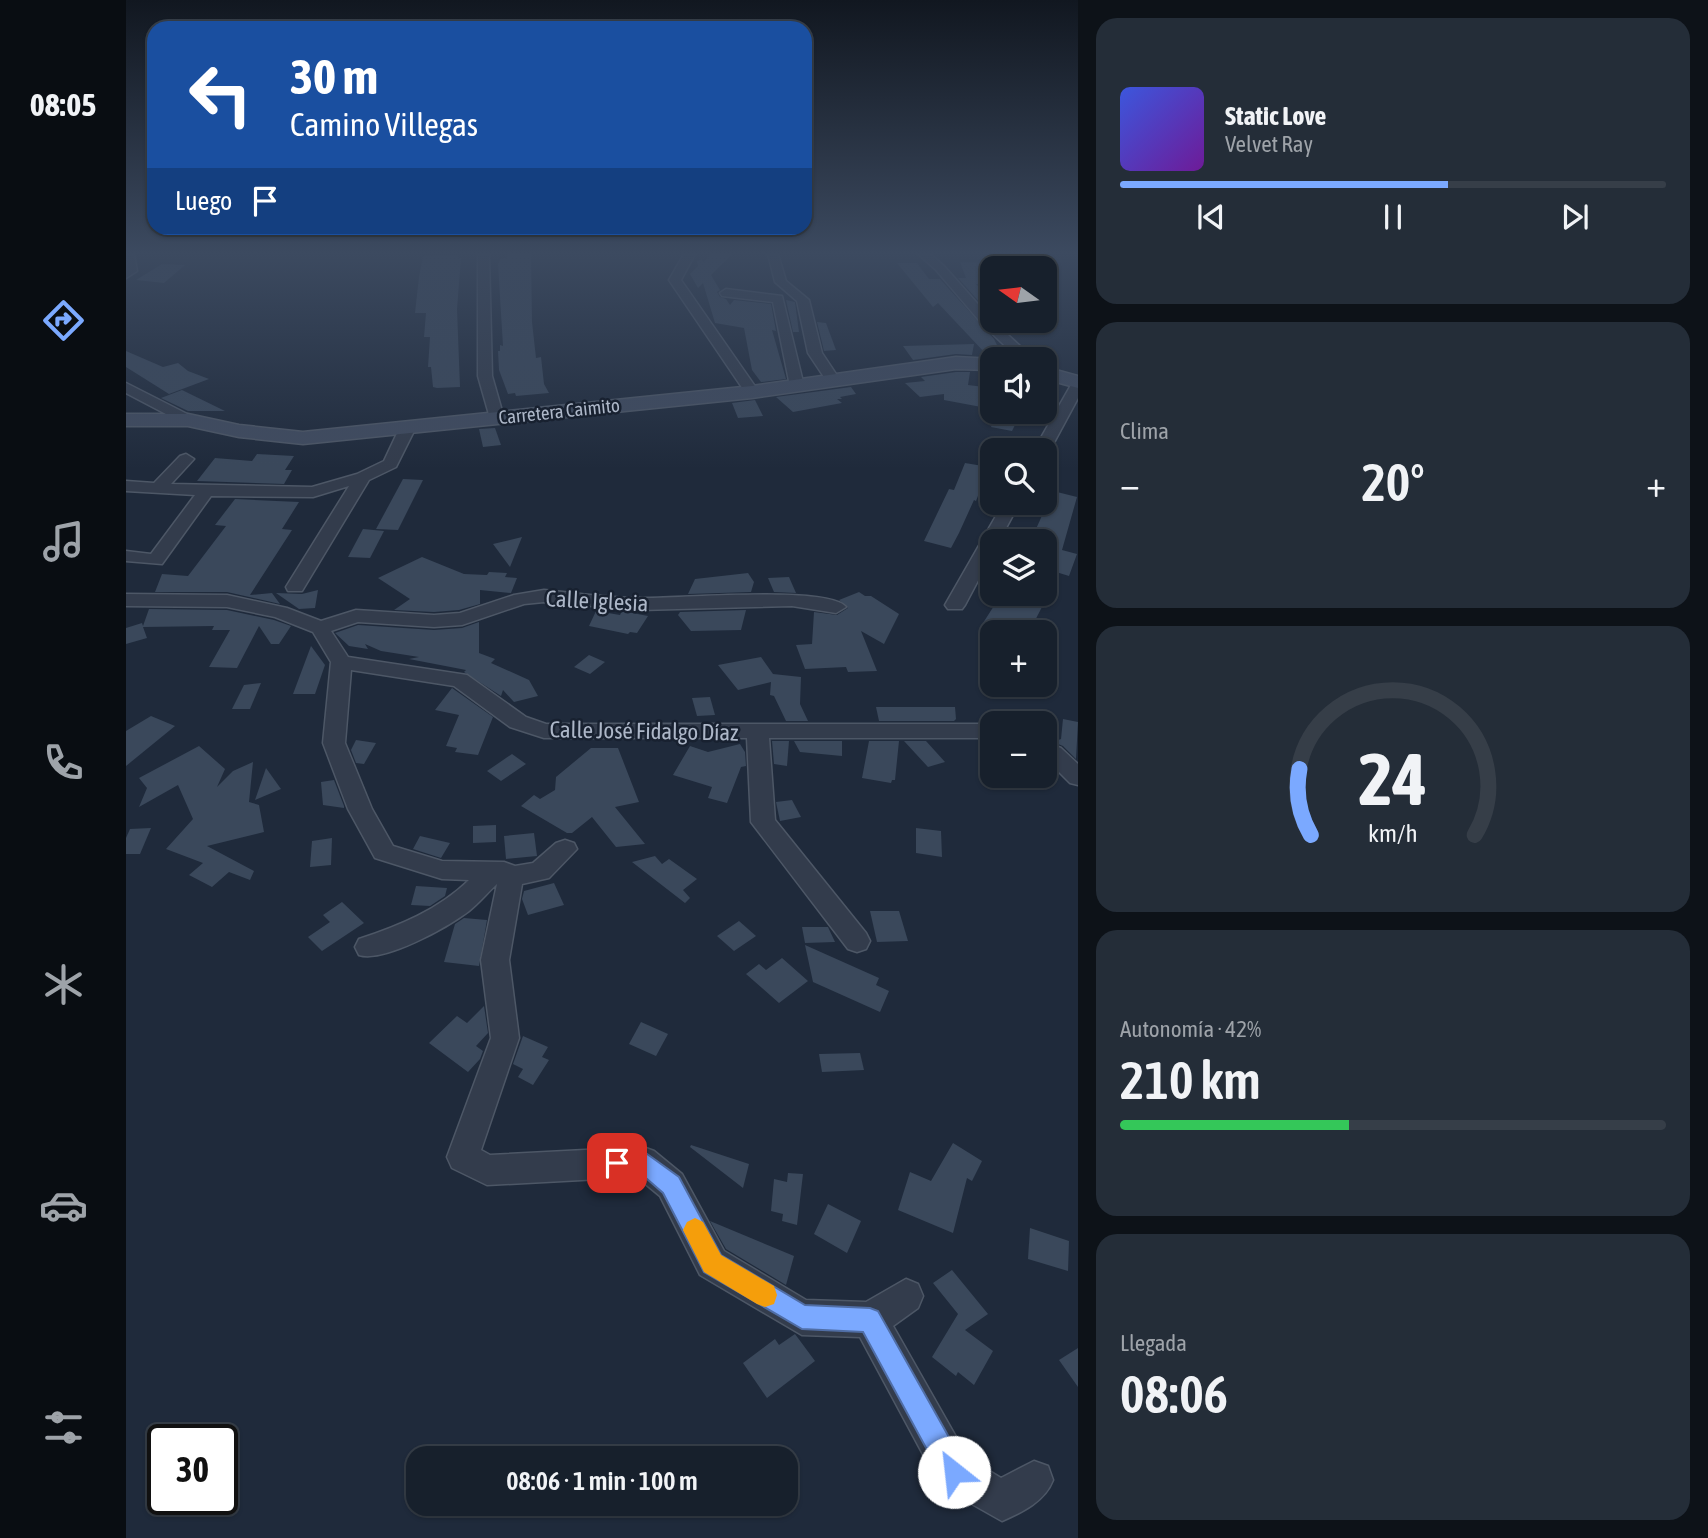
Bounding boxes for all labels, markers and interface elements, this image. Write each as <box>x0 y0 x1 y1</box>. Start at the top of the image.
text: 30 m <box>290 48 378 104</box>
icon: left <box>175 49 266 140</box>
text: 08:05 <box>30 86 96 123</box>
text: Static Love <box>1225 101 1326 131</box>
text: Camino Villegas <box>290 106 478 143</box>
text: Velvet Ray <box>1225 131 1313 157</box>
icon: arrive <box>246 182 284 220</box>
text: Luego <box>175 186 232 216</box>
icon: previous <box>1192 198 1230 236</box>
icon: pause <box>1374 198 1412 236</box>
icon: next <box>1556 198 1594 236</box>
north arrow <box>980 256 1057 332</box>
map controls <box>980 256 1057 788</box>
icon: directions <box>39 296 88 345</box>
button: sound <box>980 347 1057 424</box>
street label: Carretera Caimito <box>497 394 621 428</box>
text: Clima <box>1120 418 1169 444</box>
button: search <box>980 438 1057 515</box>
text: 20° <box>1361 452 1425 512</box>
text: − <box>1120 462 1140 505</box>
text: + <box>1646 462 1666 505</box>
icon: music <box>39 517 88 566</box>
button: layers <box>980 529 1057 606</box>
street label: Calle Iglesia <box>545 585 649 617</box>
button: + <box>980 620 1057 697</box>
button: − <box>980 711 1057 788</box>
street label: Calle José Fidalgo Díaz <box>549 716 739 746</box>
text: 24 <box>1359 737 1427 820</box>
icon: phone <box>39 738 88 787</box>
text: km/h <box>1368 819 1418 847</box>
icon: climate <box>39 960 88 1009</box>
text: Autonomía · 42% <box>1120 1016 1261 1042</box>
text: 210 km <box>1120 1050 1261 1110</box>
pin <box>587 1133 647 1193</box>
icon: arrive <box>598 1144 636 1182</box>
icon: car <box>39 1181 88 1230</box>
text: Llegada <box>1120 1330 1187 1356</box>
text: 08:06 <box>1120 1364 1228 1424</box>
icon: filters <box>39 1403 88 1452</box>
speed limit sign: 30 <box>147 1424 238 1515</box>
position arrow <box>917 1435 991 1509</box>
text: 08:06 · 1 min · 100 m <box>506 1466 698 1496</box>

